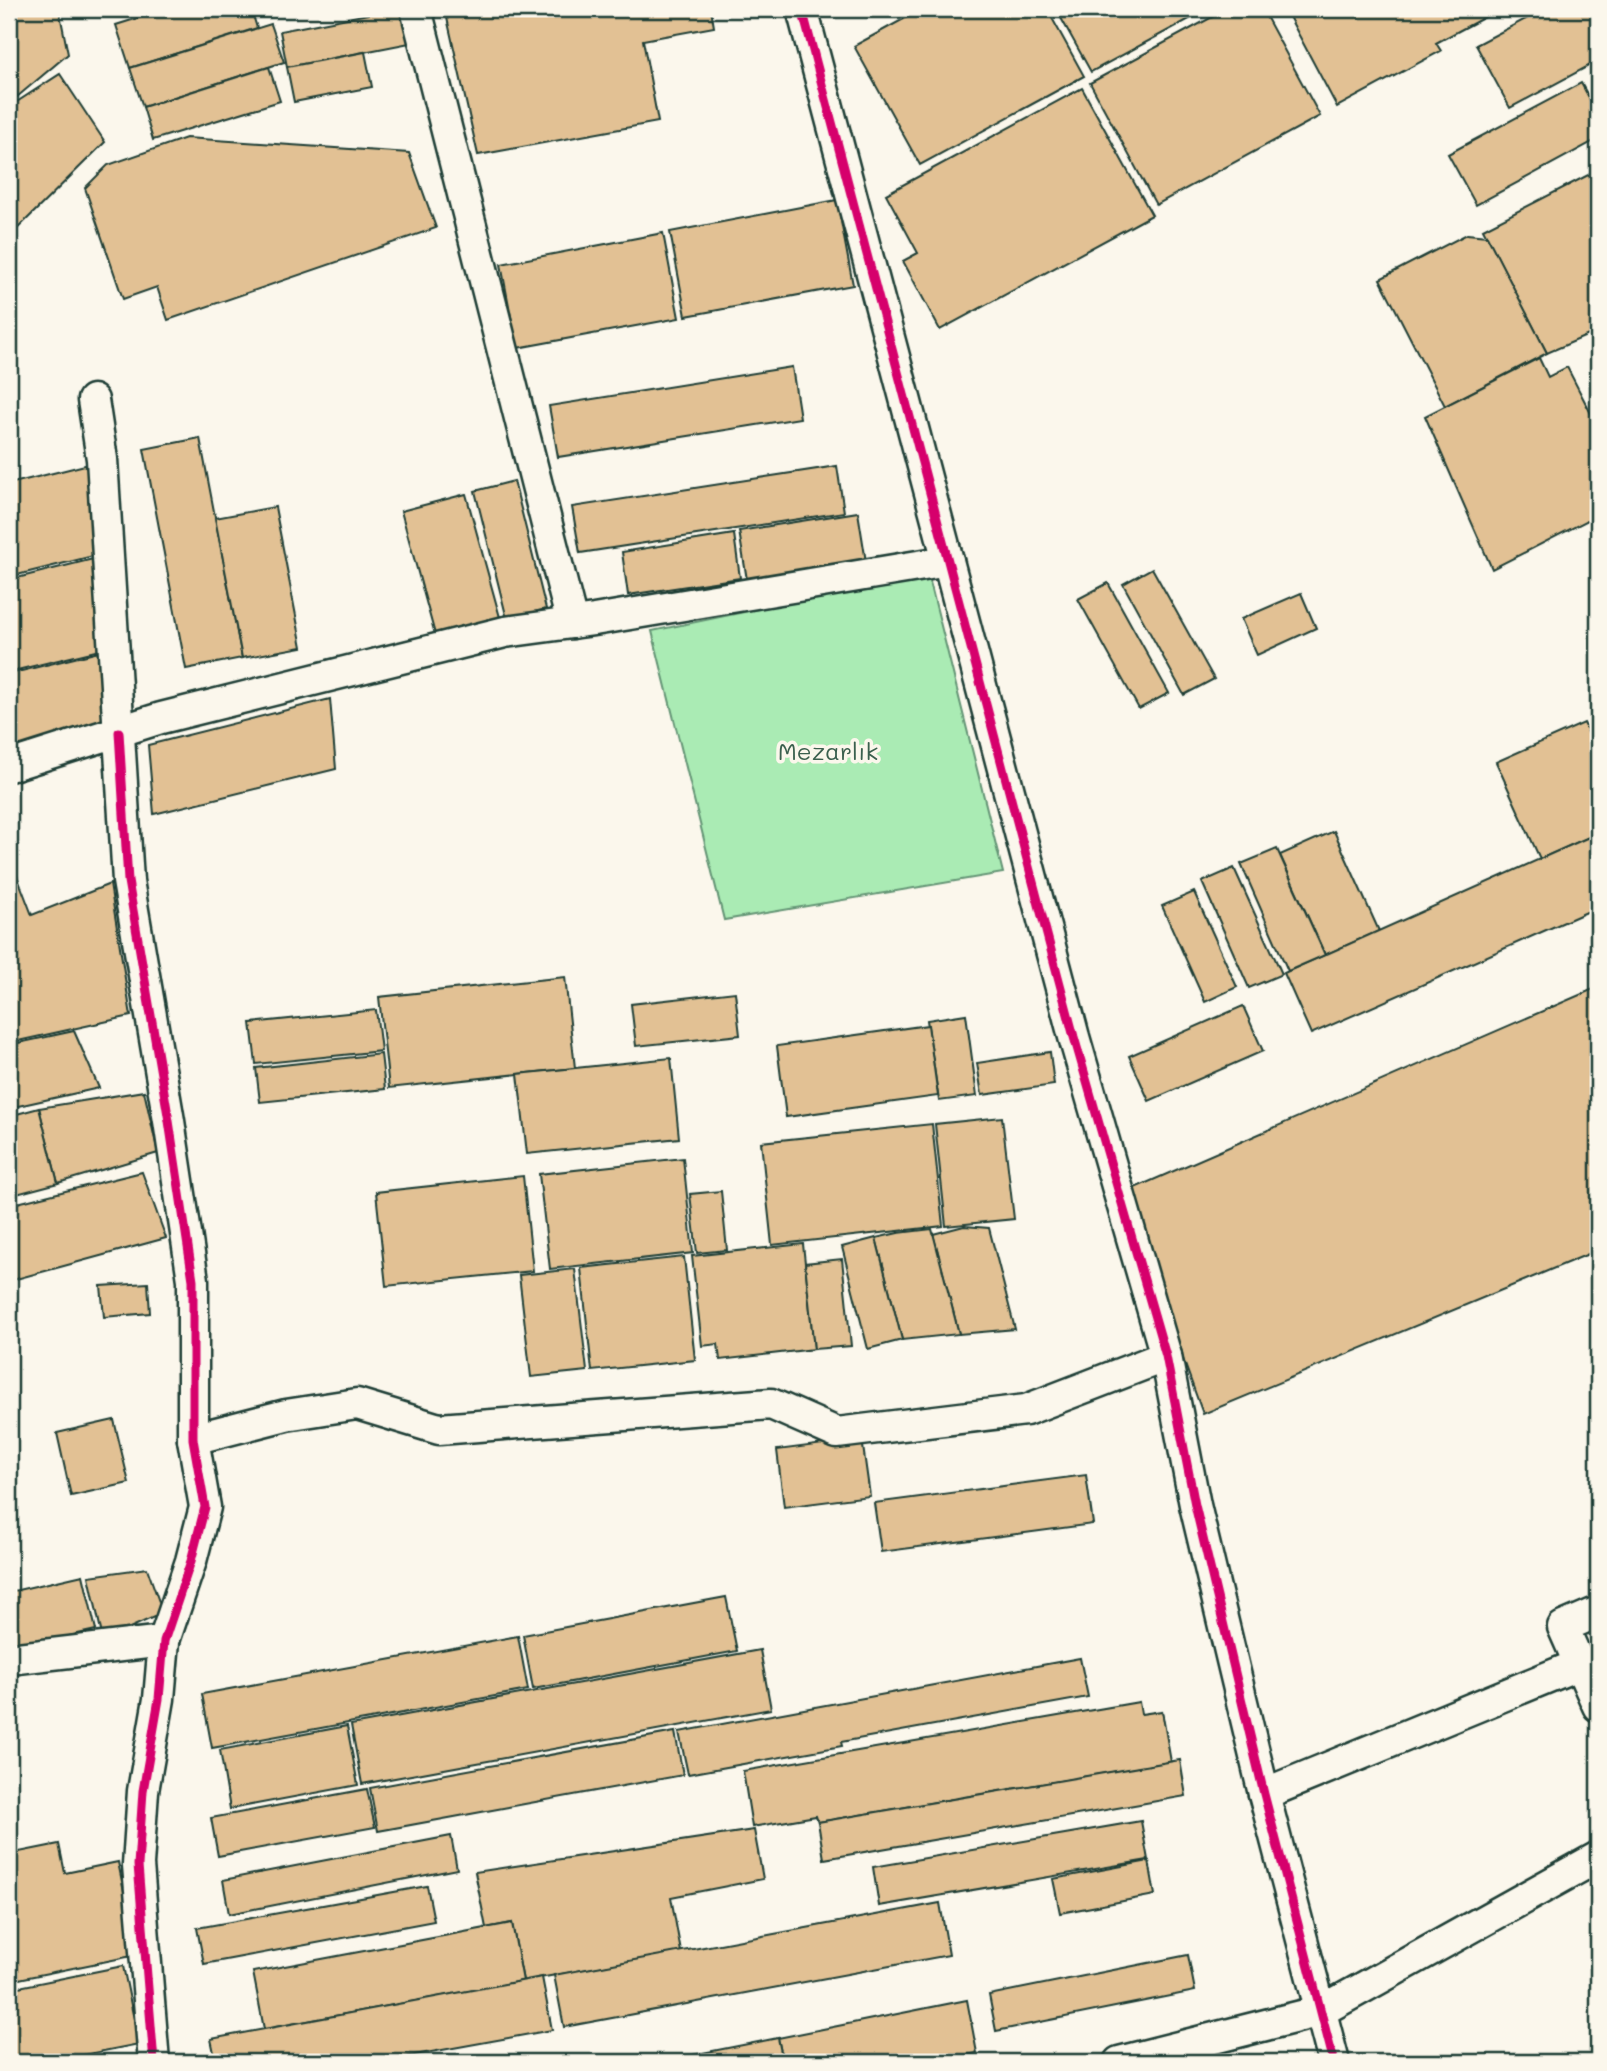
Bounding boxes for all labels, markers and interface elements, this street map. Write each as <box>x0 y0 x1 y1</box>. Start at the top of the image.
park label: Mezarlık <box>778 735 878 766</box>

